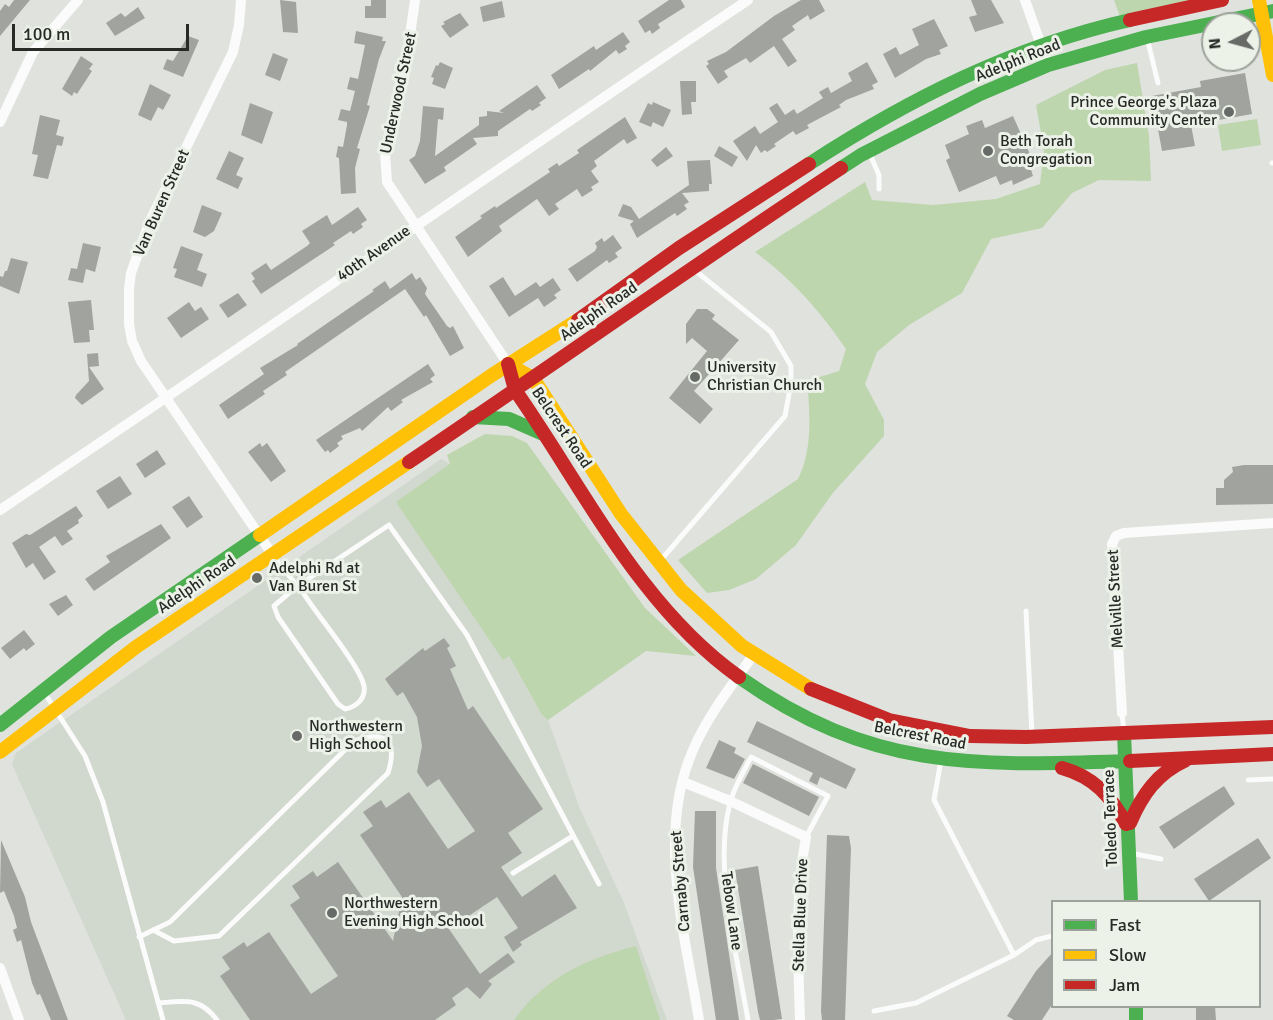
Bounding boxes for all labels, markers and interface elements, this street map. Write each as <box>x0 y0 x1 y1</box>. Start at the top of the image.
scale bar <box>15 12 192 50</box>
north arrow <box>1201 12 1261 72</box>
text: 100 m <box>23 23 70 45</box>
street label: Underwood Street <box>377 30 421 156</box>
street label: Adelphi Road <box>973 35 1063 87</box>
text: N <box>1205 37 1226 50</box>
place label: Prince George's Plaza Community Center <box>1070 93 1217 131</box>
marker: Prince George's Plaza Community Center <box>1222 105 1236 119</box>
place label: Beth Torah Congregation <box>1000 132 1092 170</box>
marker: Beth Torah Congregation <box>981 144 995 158</box>
street label: Van Buren Street <box>130 147 194 259</box>
street label: 40th Avenue <box>334 222 414 286</box>
street label: Adelphi Road <box>557 278 641 346</box>
place label: University Christian Church <box>707 358 822 396</box>
marker: University Christian Church <box>688 370 702 384</box>
street label: Belcrest Road <box>527 384 595 472</box>
street label: Melville Street <box>1104 549 1128 649</box>
street label: Adelphi Road <box>154 552 240 618</box>
place label: Adelphi Rd at Van Buren St <box>269 559 360 597</box>
marker: Adelphi Rd at Van Buren St <box>250 571 264 585</box>
place label: Northwestern High School <box>309 717 403 755</box>
street label: Belcrest Road <box>872 718 968 754</box>
marker: Northwestern High School <box>290 729 304 743</box>
street label: Toledo Terrace <box>1100 769 1122 867</box>
street label: Carnaby Street <box>667 830 695 932</box>
street label: Stella Blue Drive <box>789 858 813 972</box>
street label: Tebow Lane <box>716 870 746 952</box>
place label: Northwestern Evening High School <box>344 894 484 932</box>
legend <box>1051 900 1261 1008</box>
marker: Northwestern Evening High School <box>325 906 339 920</box>
text: Fast <box>1109 914 1141 936</box>
text: Slow <box>1109 944 1146 966</box>
text: Jam <box>1109 974 1140 996</box>

